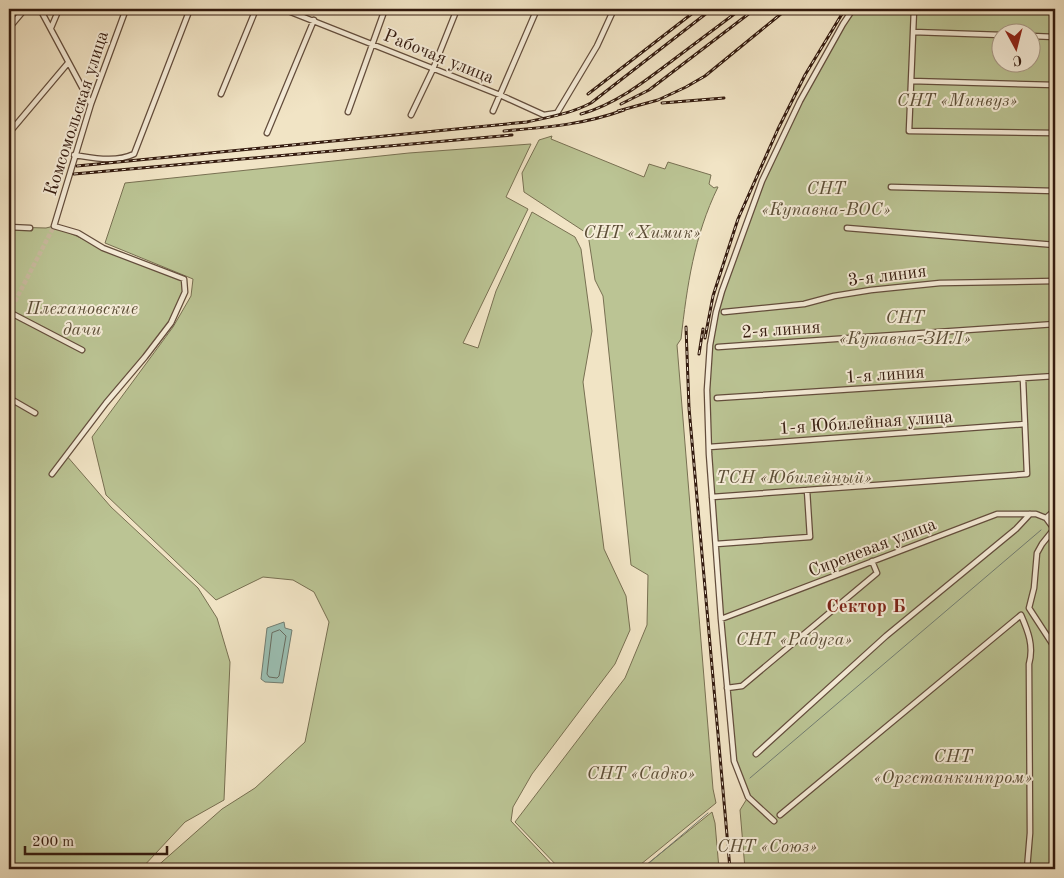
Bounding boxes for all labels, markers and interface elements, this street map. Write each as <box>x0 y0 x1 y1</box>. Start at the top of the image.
north arrow <box>992 22 1042 72</box>
street label: Рабочая улица <box>381 27 496 87</box>
street label: Комсомольская улица <box>42 29 112 198</box>
text: С <box>1012 52 1023 67</box>
park label: СНТ «Минвуз» <box>897 92 1017 110</box>
park label: СНТ «Купавна-ВОС» <box>761 180 891 219</box>
park label: СНТ «Химик» <box>583 224 701 242</box>
street label: 3-я линия <box>847 262 928 290</box>
park label: Плехановские дачи <box>25 300 138 339</box>
park label: СНТ «Купавна-ЗИЛ» <box>839 309 971 348</box>
street label: 2-я линия <box>741 318 821 342</box>
street label: 1-я линия <box>845 363 925 387</box>
street label: 1-я Юбилейная улица <box>778 408 954 438</box>
park label: ТСН «Юбилейный» <box>716 469 872 487</box>
street label: Сиреневая улица <box>806 515 939 581</box>
district label: Сектор Б <box>826 598 906 617</box>
park label: СНТ «Радуга» <box>736 631 852 649</box>
park label: СНТ «Оргстанкинпром» <box>874 748 1032 787</box>
park label: СНТ «Садко» <box>587 765 695 783</box>
scale bar <box>25 823 168 855</box>
text: 200 m <box>32 835 74 850</box>
park label: СНТ «Союз» <box>717 838 817 856</box>

